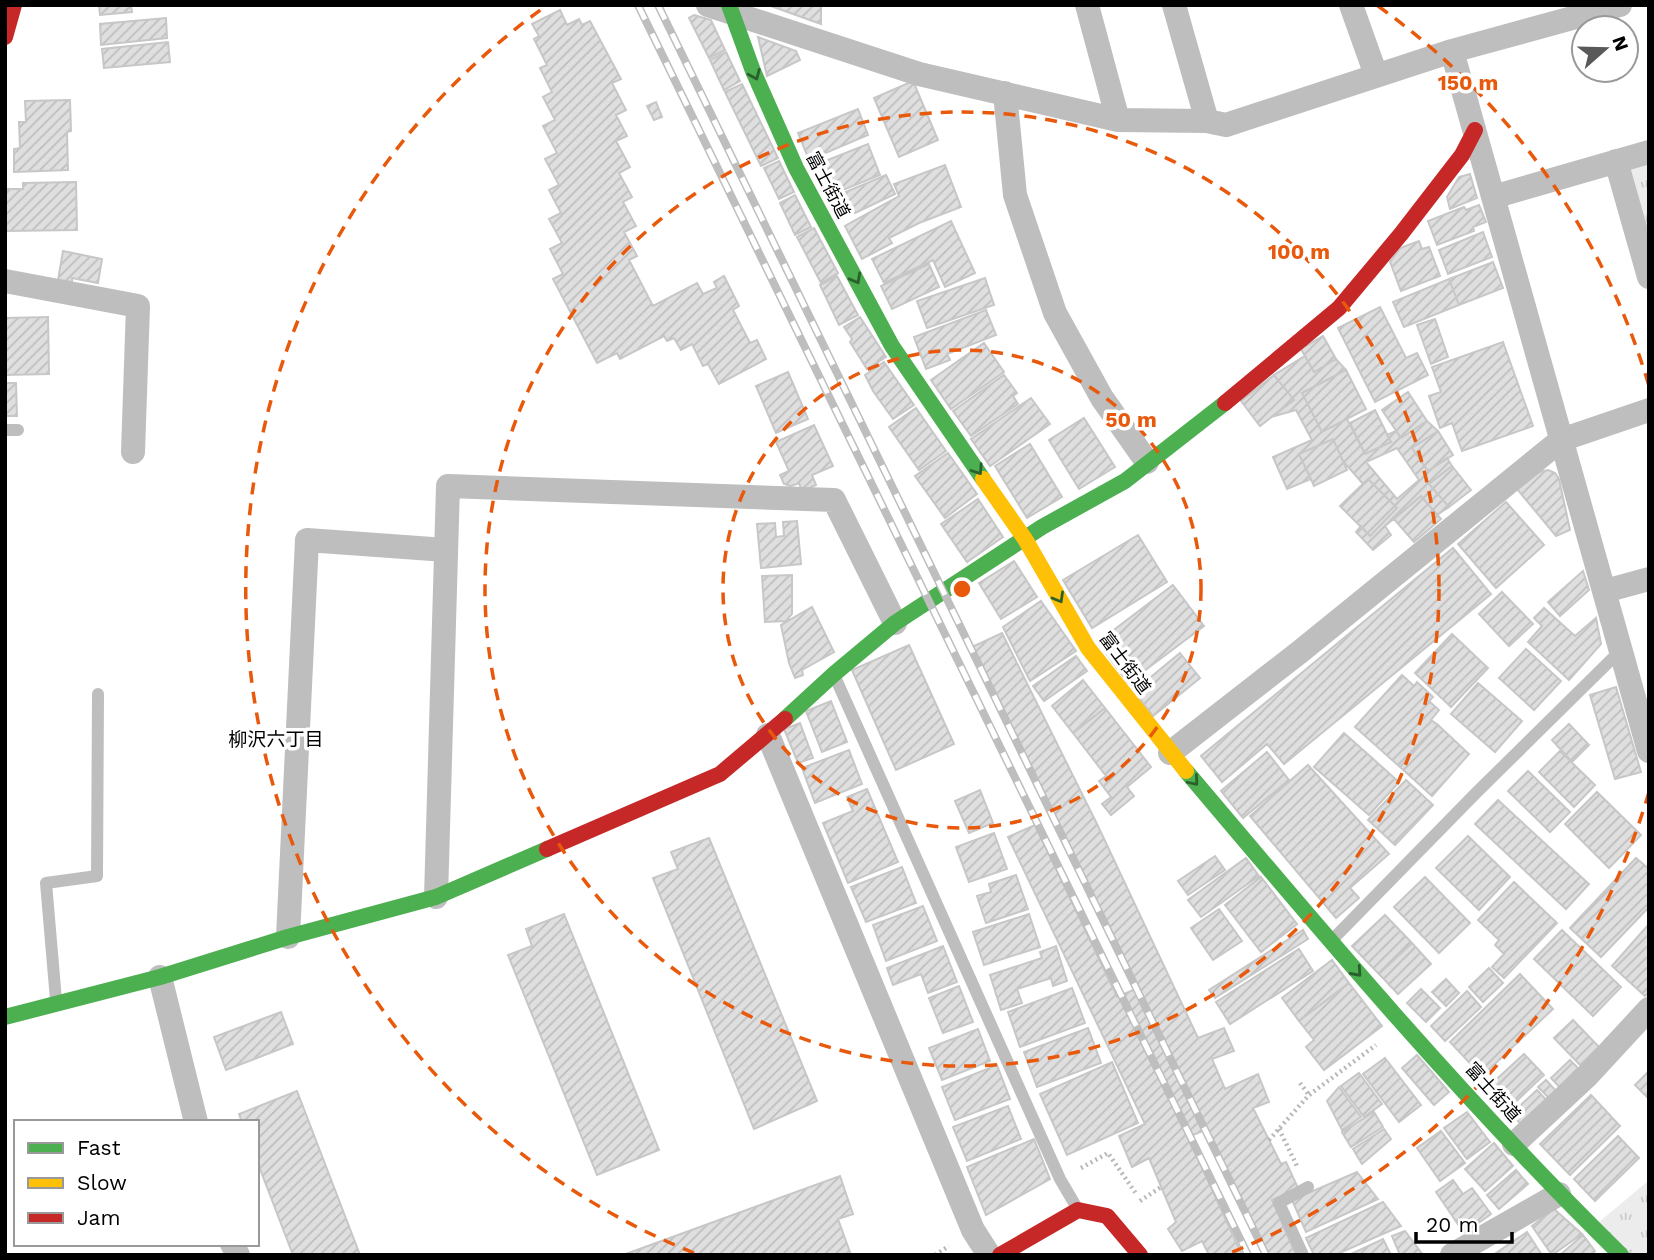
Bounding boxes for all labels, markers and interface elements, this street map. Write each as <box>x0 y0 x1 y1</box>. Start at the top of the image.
north arrow <box>1570 14 1640 84</box>
text: N <box>1607 33 1634 54</box>
one-way arrow <box>747 68 761 80</box>
text: 150 m <box>1438 70 1498 95</box>
street label: 富士街道 <box>802 148 855 221</box>
text: 100 m <box>1268 239 1330 264</box>
one-way arrow <box>848 271 861 284</box>
text: 50 m <box>1105 407 1157 432</box>
one-way arrow <box>970 463 983 476</box>
centre of rings <box>950 577 974 601</box>
one-way arrow <box>1051 591 1064 603</box>
street label: 富士街道 <box>1095 628 1155 698</box>
district label: 柳沢六丁目 <box>228 728 324 751</box>
one-way arrow <box>1186 772 1198 785</box>
one-way arrow <box>1349 964 1362 977</box>
street label: 富士街道 <box>1461 1058 1525 1125</box>
legend <box>14 1120 259 1246</box>
text: Fast <box>77 1135 121 1160</box>
text: Slow <box>77 1170 127 1195</box>
scale bar <box>1416 1200 1512 1244</box>
text: Jam <box>77 1205 120 1230</box>
text: 20 m <box>1426 1212 1478 1237</box>

